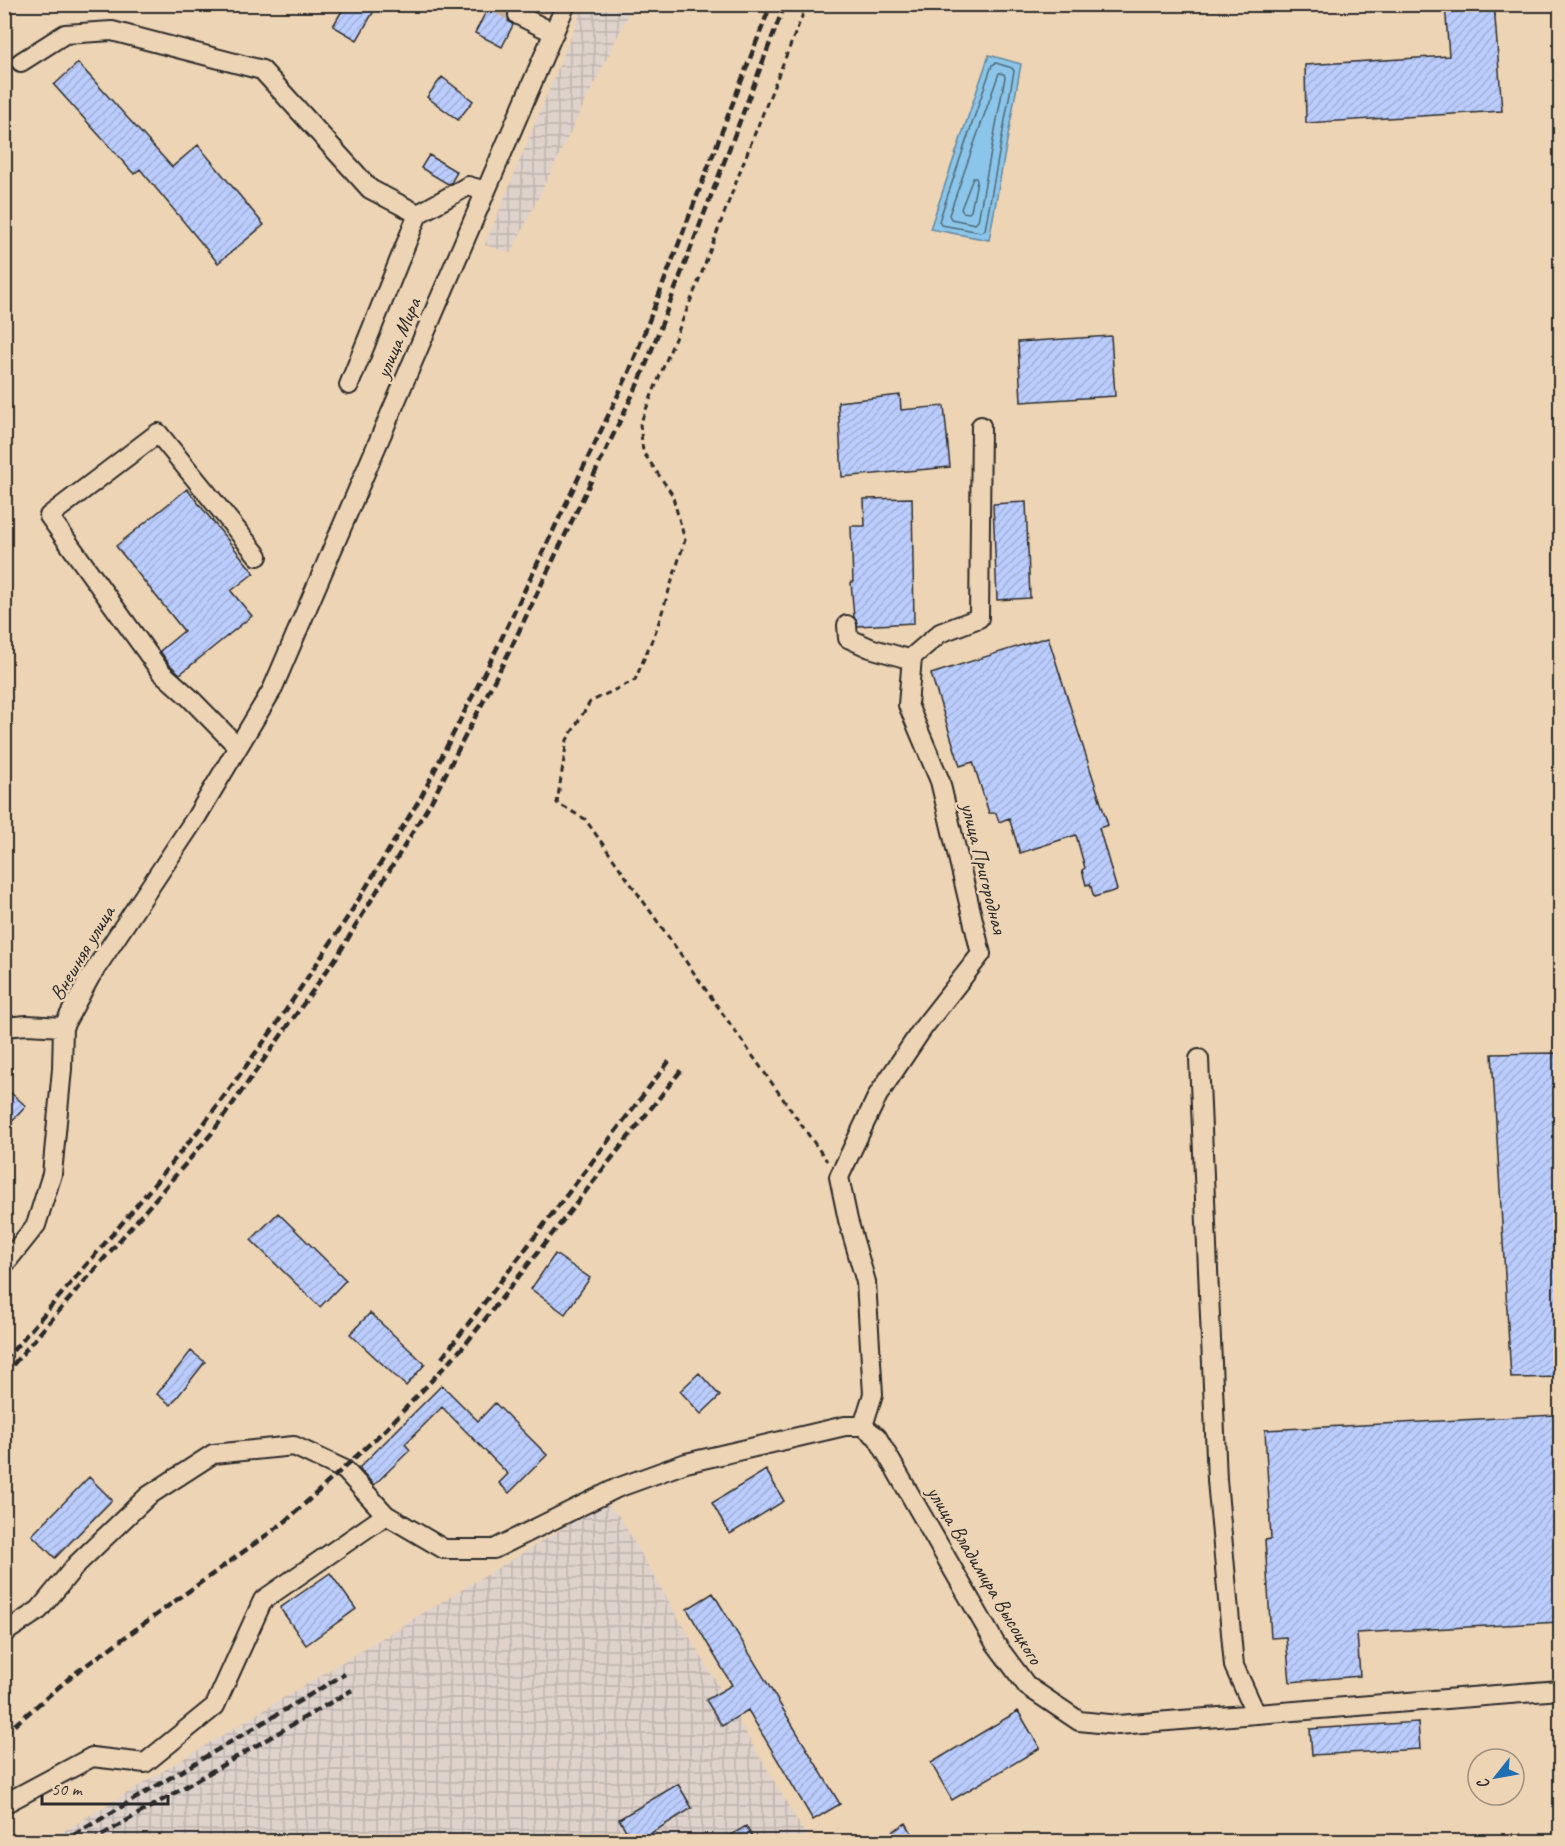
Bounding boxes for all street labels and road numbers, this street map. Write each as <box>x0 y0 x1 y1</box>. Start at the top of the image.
street label: улица Мира <box>369 293 427 384</box>
street label: улица Пригородная <box>955 798 1013 937</box>
street label: Внешняя улица <box>44 899 122 1005</box>
street label: улица Владимира Высоцкого <box>920 1479 1049 1670</box>

